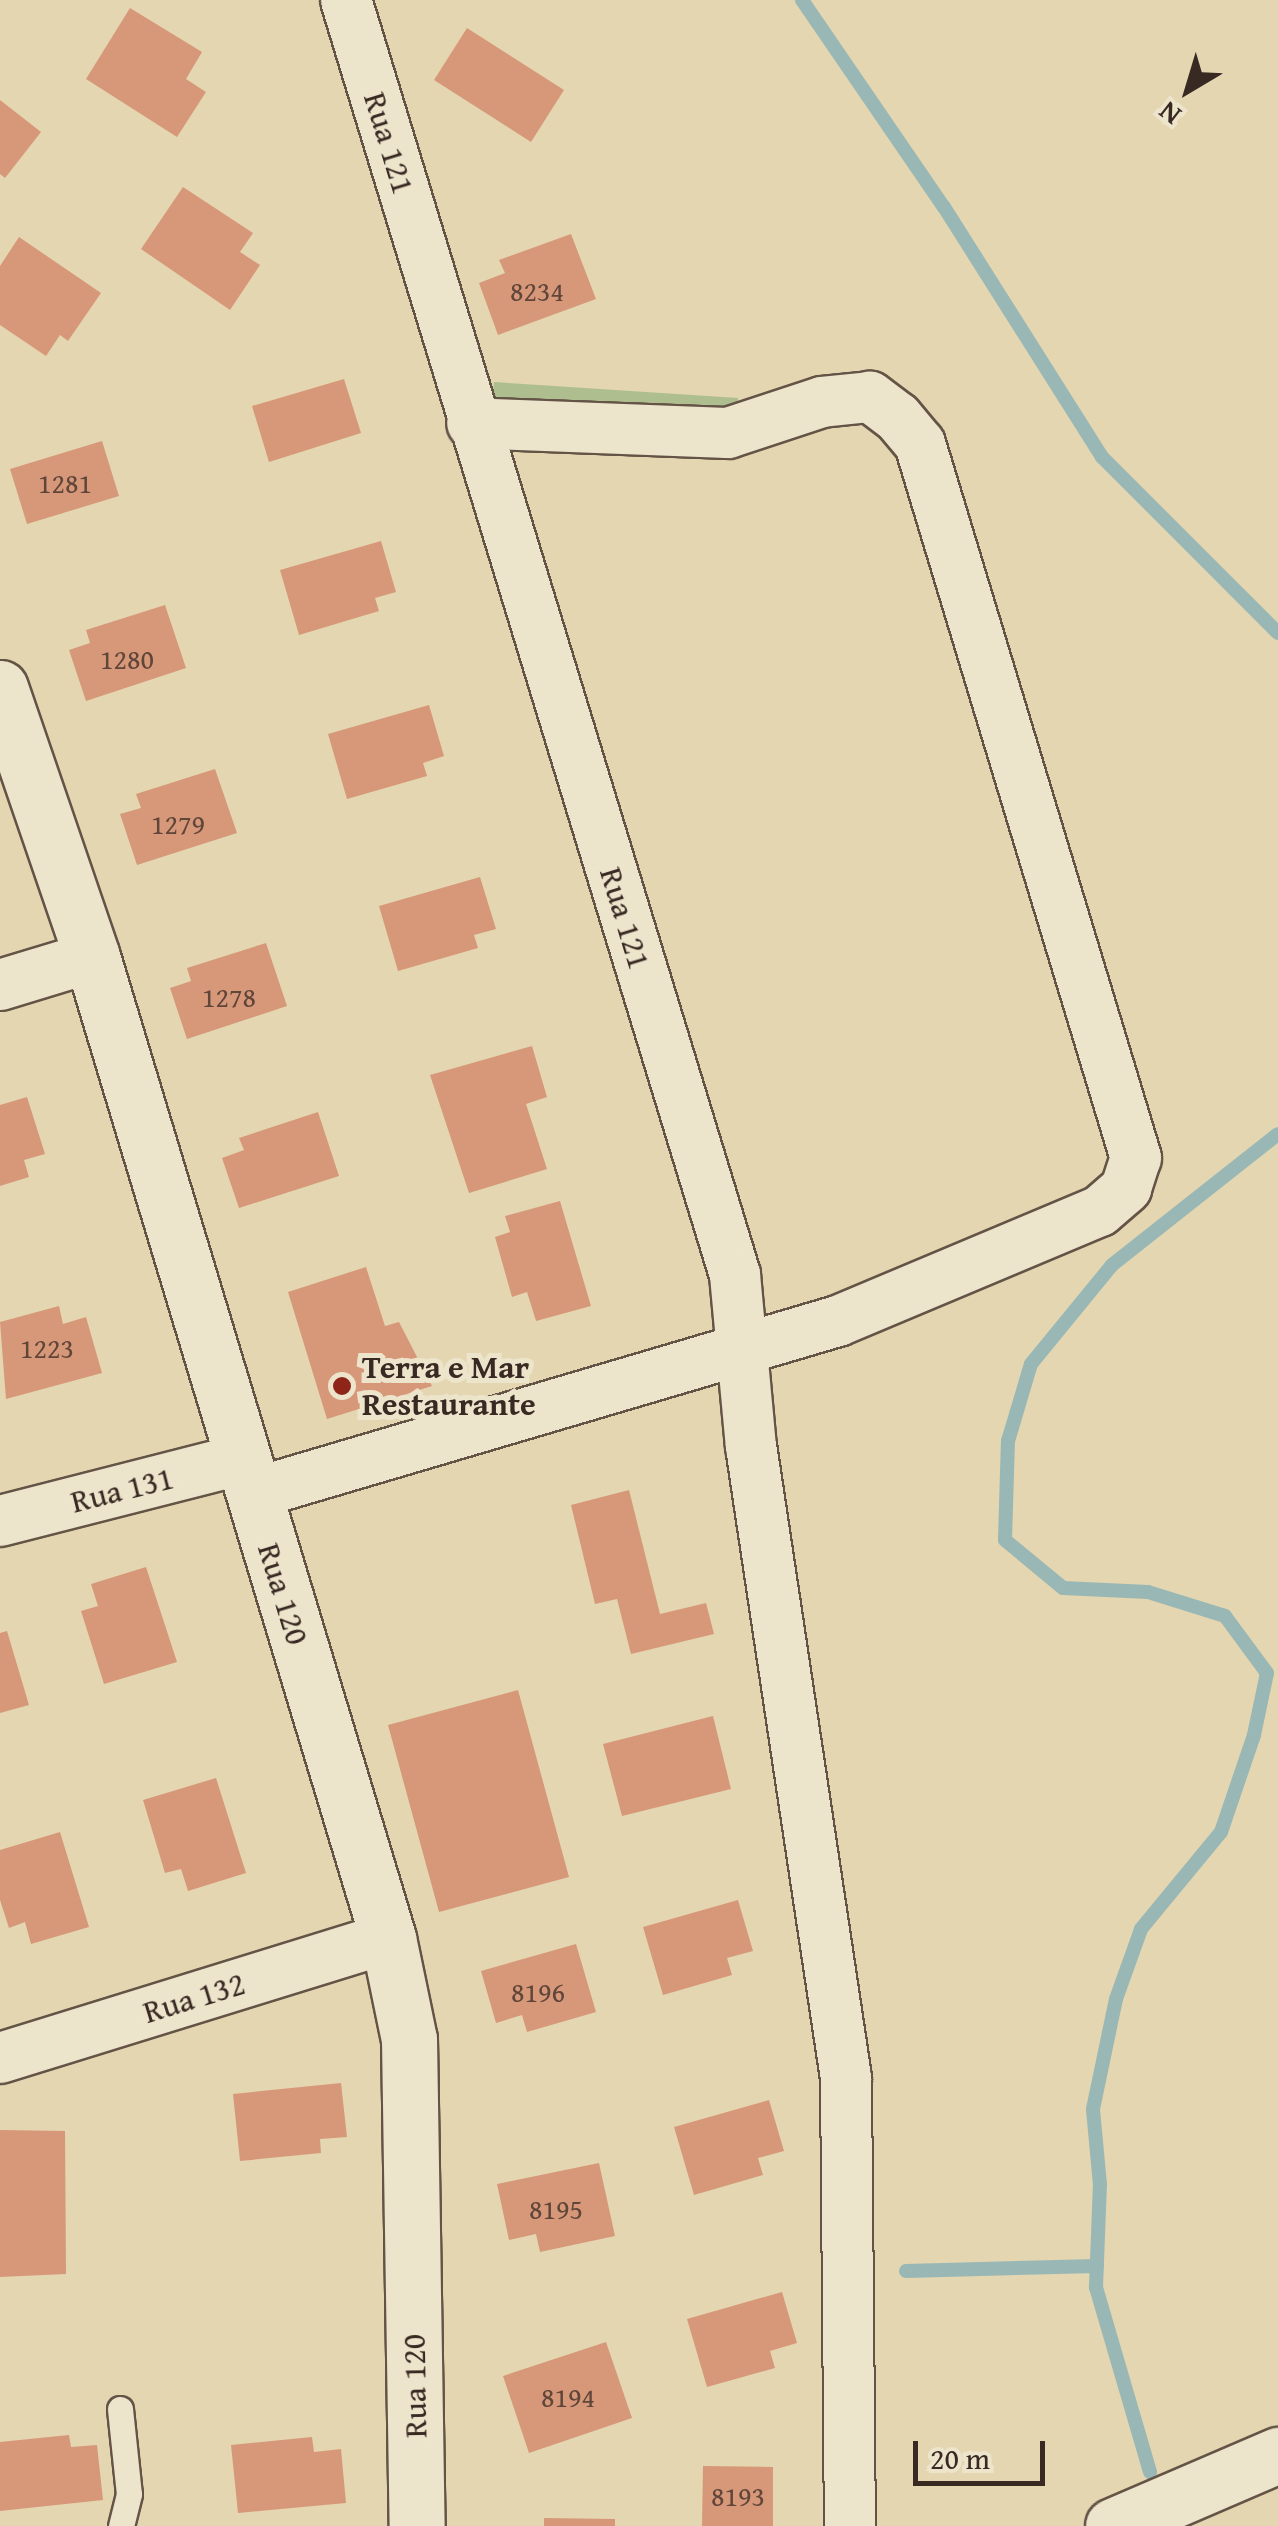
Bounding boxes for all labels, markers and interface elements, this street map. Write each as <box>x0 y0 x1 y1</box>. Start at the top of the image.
north arrow <box>1138 40 1238 140</box>
street label: Rua 121 <box>355 88 423 198</box>
text: N <box>1149 92 1189 136</box>
house number: 8234 <box>510 274 564 308</box>
house number: 1281 <box>38 466 92 500</box>
house number: 1280 <box>100 642 154 676</box>
house number: 1279 <box>151 807 205 841</box>
street label: Rua 121 <box>591 863 659 973</box>
house number: 1278 <box>202 980 256 1014</box>
house number: 1223 <box>20 1331 74 1365</box>
place label: Terra e Mar Restaurante <box>362 1349 536 1424</box>
marker: Terra e Mar Restaurante <box>331 1375 353 1397</box>
street label: Rua 131 <box>67 1459 177 1521</box>
street label: Rua 120 <box>249 1539 317 1649</box>
street label: Rua 132 <box>139 1964 249 2032</box>
house number: 8196 <box>511 1975 565 2009</box>
house number: 8195 <box>529 2192 583 2226</box>
street label: Rua 120 <box>395 2334 435 2438</box>
house number: 8194 <box>541 2380 595 2414</box>
scale bar <box>918 2421 1050 2483</box>
text: 20 m <box>930 2436 990 2480</box>
house number: 8193 <box>711 2479 765 2513</box>

